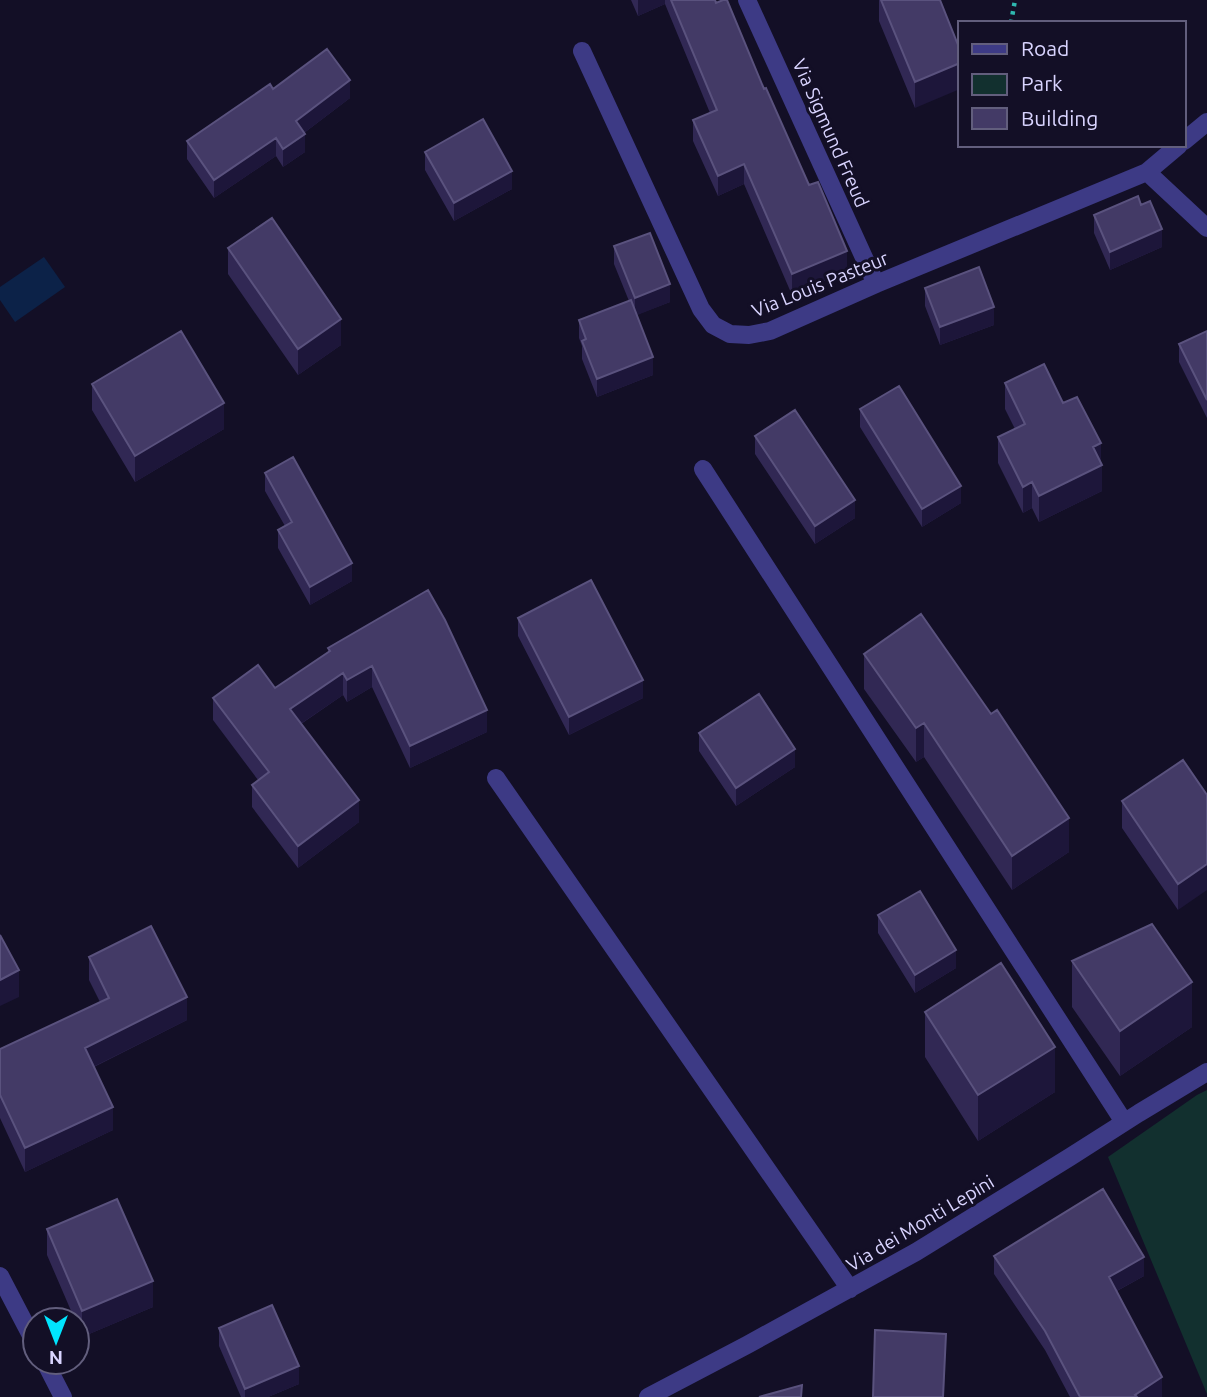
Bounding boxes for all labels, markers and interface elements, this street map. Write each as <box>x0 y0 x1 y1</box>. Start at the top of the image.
legend <box>958 21 1186 147</box>
text: Road <box>1021 36 1069 60</box>
street label: Via Sigmund Freud <box>788 56 874 210</box>
text: Park <box>1021 71 1063 95</box>
text: Building <box>1021 106 1098 130</box>
street label: Via Louis Pasteur <box>748 247 892 321</box>
street label: Via dei Monti Lepini <box>842 1170 998 1276</box>
north arrow <box>21 1306 91 1376</box>
text: N <box>49 1347 63 1369</box>

